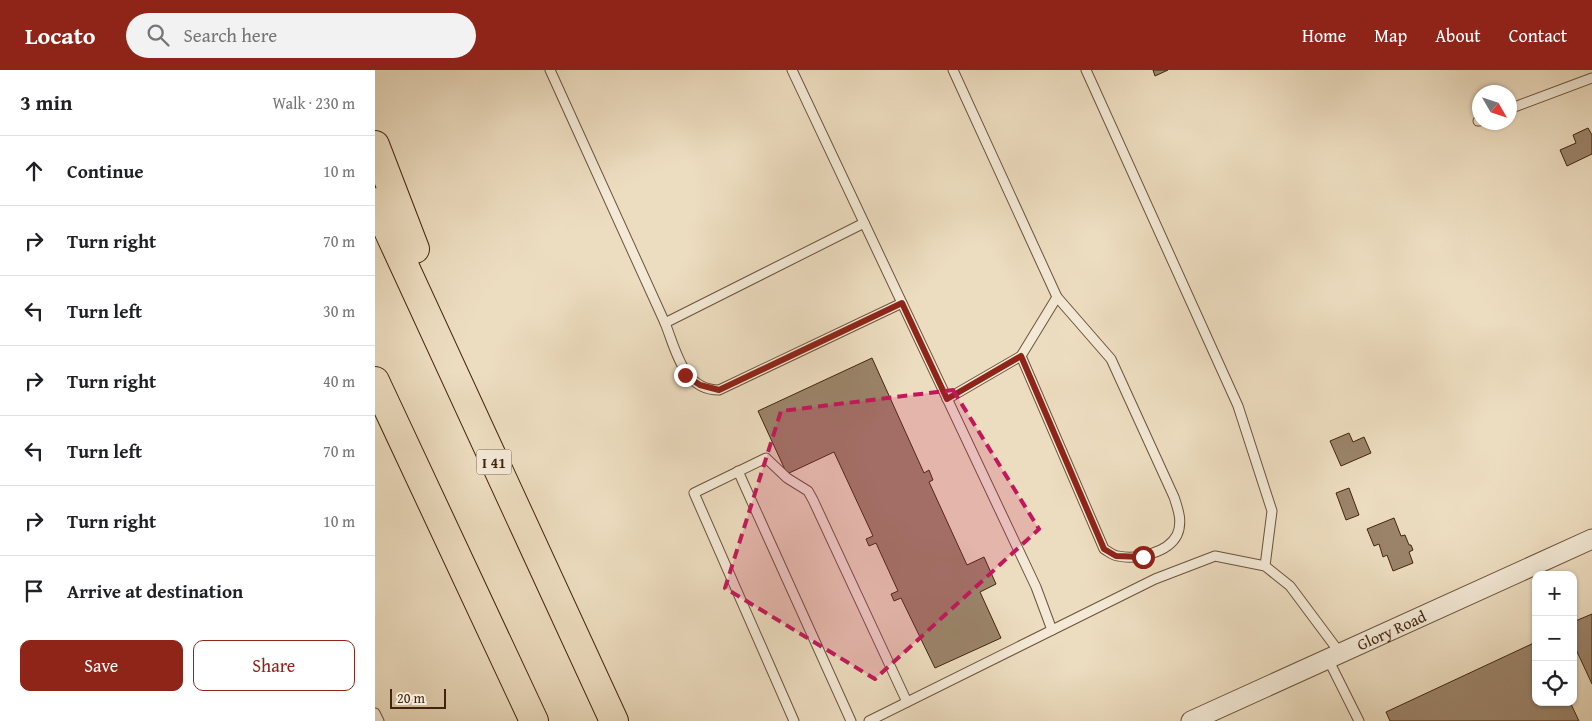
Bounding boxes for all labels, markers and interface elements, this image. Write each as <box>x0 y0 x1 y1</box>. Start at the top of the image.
search box <box>126 13 476 58</box>
text: Locato <box>25 18 96 53</box>
icon: search <box>144 21 172 49</box>
text: Search here <box>184 21 277 49</box>
text: Home <box>1302 22 1346 49</box>
text: Map <box>1374 22 1407 49</box>
text: About <box>1435 22 1481 49</box>
text: Contact <box>1509 22 1567 49</box>
north arrow <box>1472 85 1517 130</box>
text: 3 min <box>20 87 72 118</box>
text: Walk · 230 m <box>272 91 355 115</box>
icon: ahead <box>20 157 48 185</box>
text: Continue <box>67 157 144 185</box>
text: 10 m <box>323 159 355 183</box>
icon: right <box>20 227 48 255</box>
text: Turn right <box>67 227 156 255</box>
text: 70 m <box>323 229 355 253</box>
icon: left <box>20 297 48 325</box>
text: Turn left <box>67 297 142 325</box>
text: 30 m <box>323 299 355 323</box>
route end <box>674 364 697 387</box>
icon: right <box>20 367 48 395</box>
text: Turn right <box>67 367 156 395</box>
text: 40 m <box>323 369 355 393</box>
icon: left <box>20 437 48 465</box>
text: Turn left <box>67 437 142 465</box>
text: 70 m <box>323 439 355 463</box>
road number: I 41 <box>477 450 511 474</box>
icon: right <box>20 507 48 535</box>
text: Turn right <box>67 507 156 535</box>
text: 10 m <box>323 509 355 533</box>
route start <box>1132 546 1155 569</box>
map controls <box>1532 571 1577 706</box>
button: + <box>1532 571 1577 616</box>
icon: arrive <box>20 577 48 605</box>
text: Arrive at destination <box>67 577 243 605</box>
street label: Glory Road <box>1353 604 1430 656</box>
button: − <box>1532 616 1577 661</box>
button: Save <box>20 640 183 691</box>
button: Share <box>193 640 355 691</box>
button: locate <box>1532 661 1577 706</box>
scale bar <box>390 686 446 709</box>
text: 20 m <box>397 688 425 708</box>

